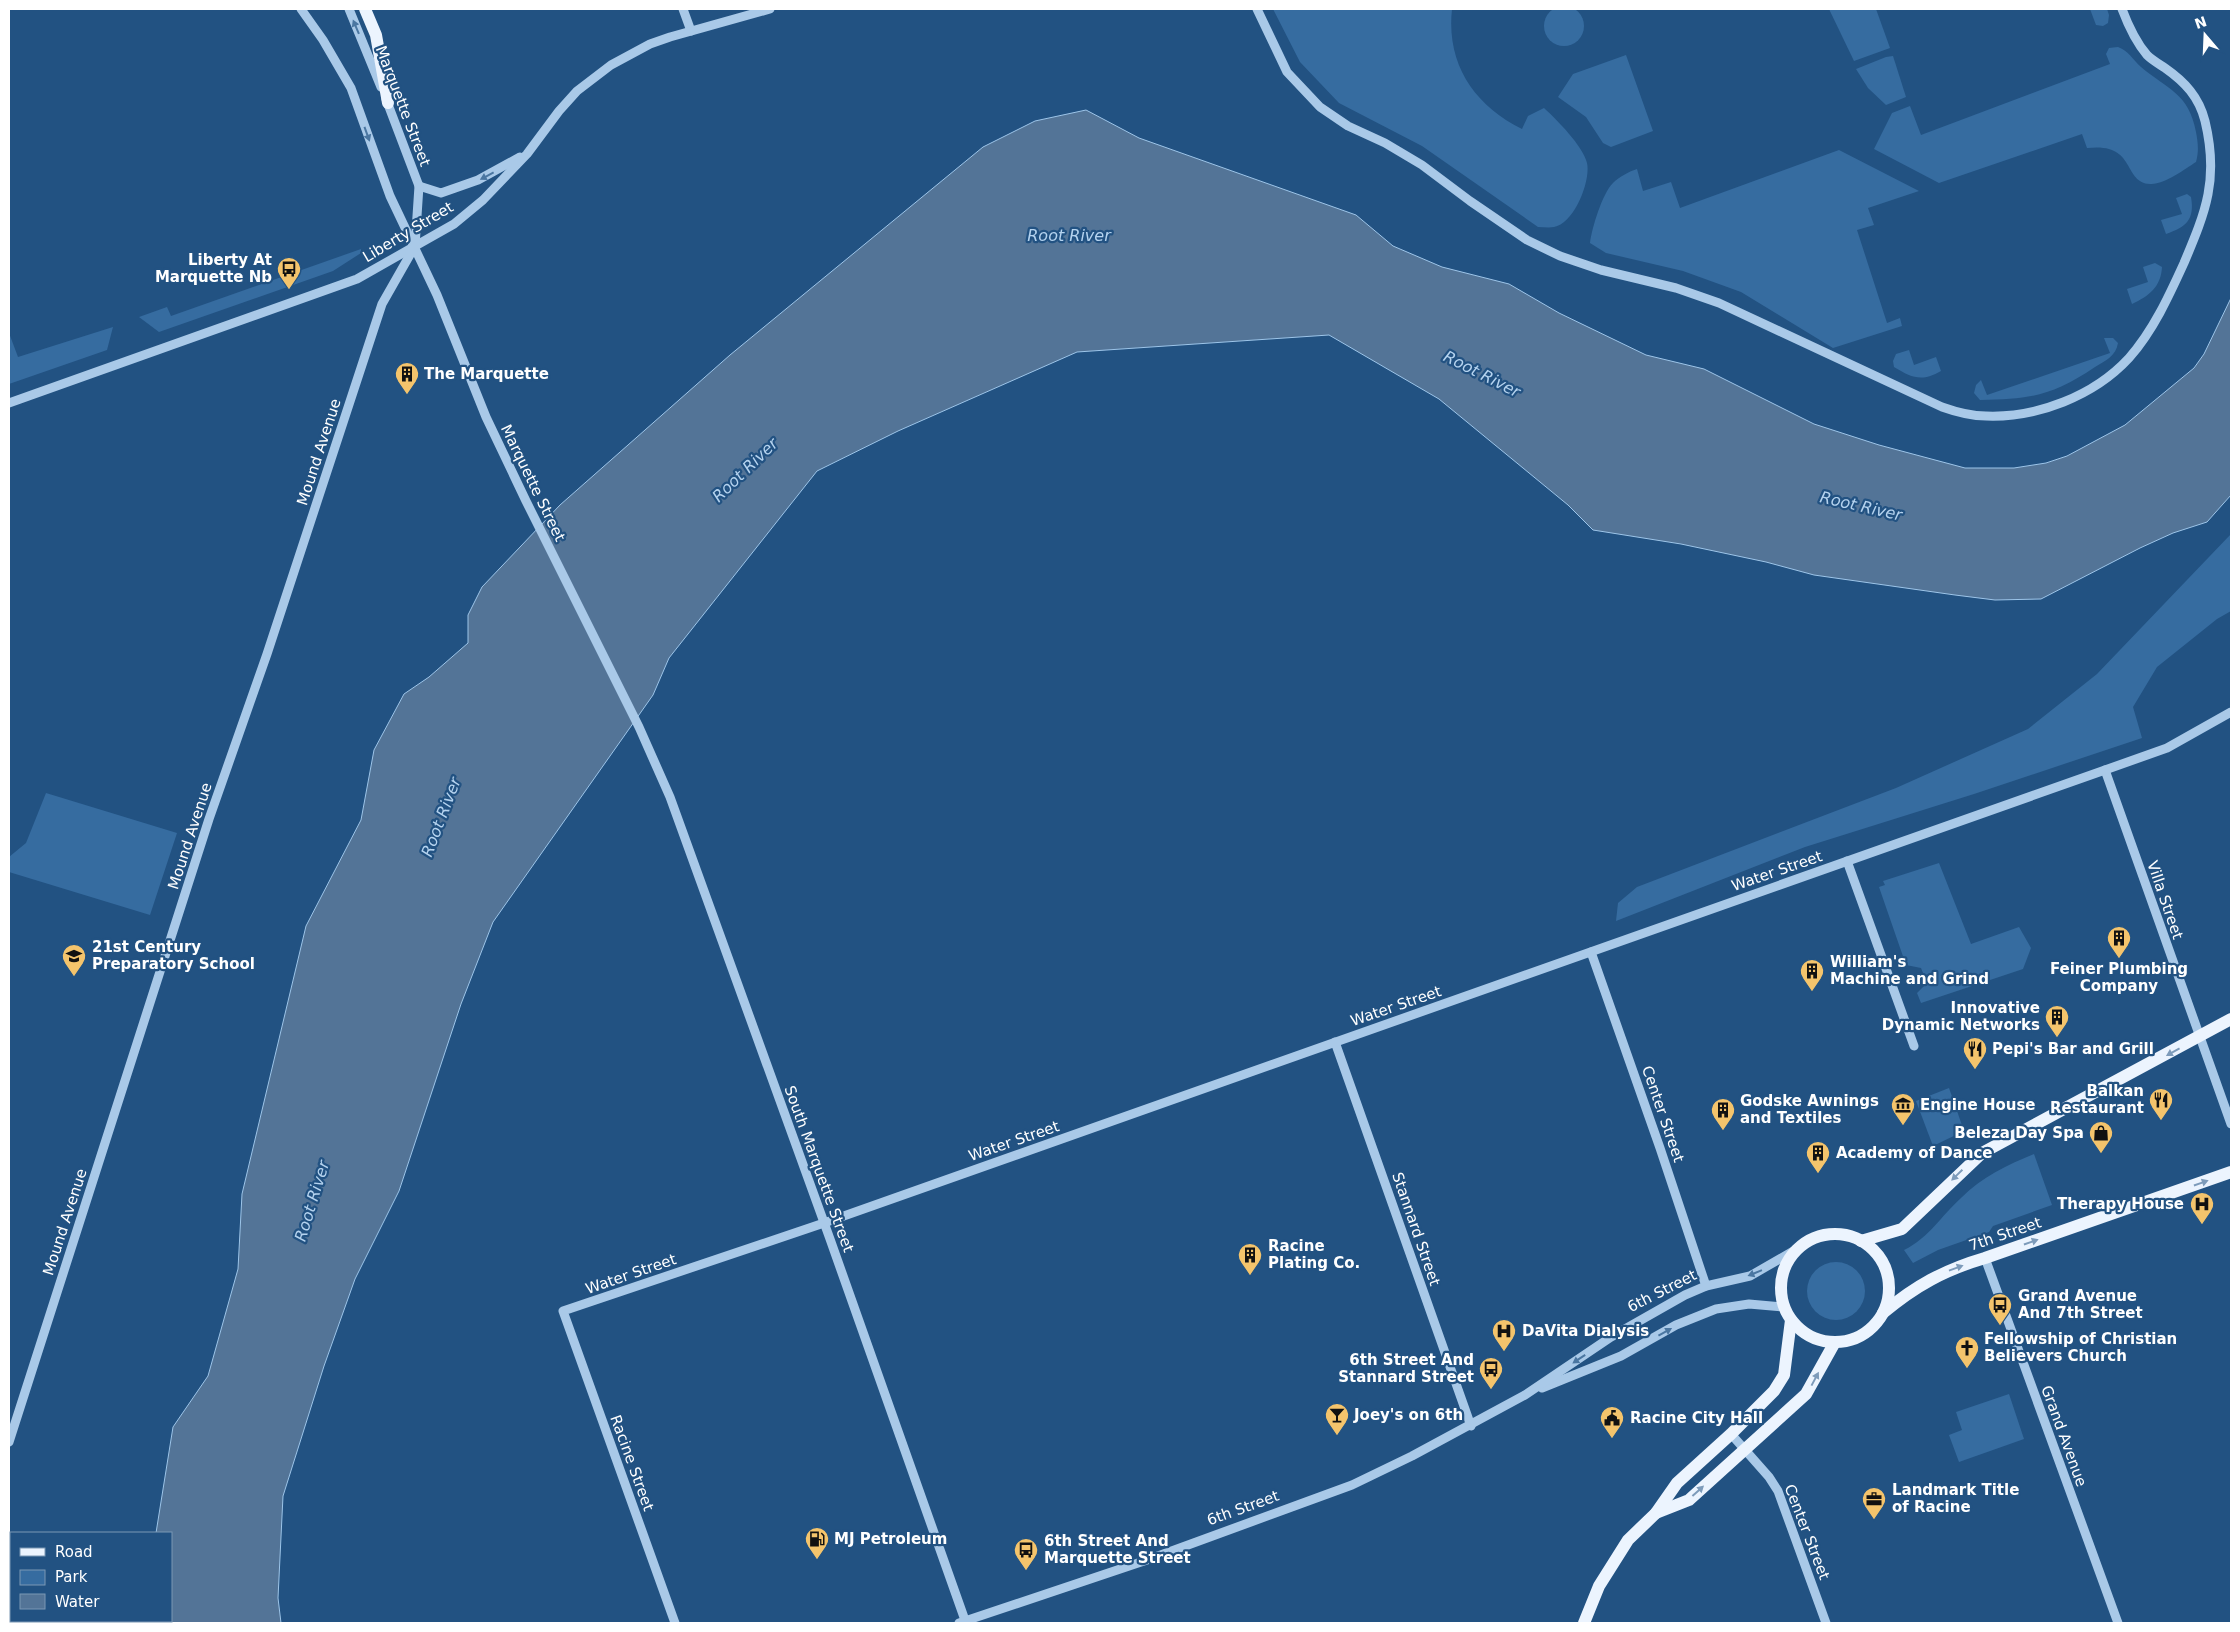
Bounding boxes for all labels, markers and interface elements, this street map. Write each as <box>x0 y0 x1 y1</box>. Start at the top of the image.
north arrow <box>2180 10 2230 60</box>
text: N <box>2193 13 2209 32</box>
one-way arrow <box>352 19 360 34</box>
street label: Marquette Street <box>372 43 434 169</box>
one-way arrow <box>364 127 372 141</box>
one-way arrow <box>479 172 494 180</box>
street label: Liberty Street <box>359 198 457 266</box>
water label: Root River <box>1027 226 1112 245</box>
place label: Liberty At Marquette Nb <box>155 251 272 286</box>
bus stop icon: Liberty At Marquette Nb <box>276 256 302 290</box>
water label: Root River <box>1440 347 1525 402</box>
building icon: The Marquette <box>394 361 420 395</box>
place label: The Marquette <box>424 365 549 383</box>
street label: Mound Avenue <box>293 396 345 508</box>
street label: Marquette Street <box>497 422 569 544</box>
water label: Root River <box>708 433 783 506</box>
water label: Root River <box>1818 487 1905 525</box>
water label: Root River <box>417 773 465 859</box>
street label: Mound Avenue <box>164 780 216 892</box>
street label: Water Street <box>1729 847 1825 895</box>
street label: Villa Street <box>2143 858 2187 942</box>
building icon: Feiner Plumbing Company <box>2106 925 2132 959</box>
place label: 21st Century Preparatory School <box>92 938 255 973</box>
school or university icon: 21st Century Preparatory School <box>61 943 87 977</box>
place label: William's Machine and Grind <box>1830 953 1989 988</box>
building icon: William's Machine and Grind <box>1799 958 1825 992</box>
place label: Feiner Plumbing Company <box>2050 960 2188 995</box>
street label: Water Street <box>1348 982 1444 1030</box>
place label: Innovative Dynamic Networks <box>1882 999 2040 1034</box>
building icon: Innovative Dynamic Networks <box>2044 1004 2070 1038</box>
restaurant icon: Pepi's Bar and Grill <box>1962 1036 1988 1070</box>
place label: Pepi's Bar and Grill <box>1992 1040 2154 1058</box>
one-way arrow <box>2167 1047 2180 1056</box>
street label: Center Street <box>1638 1063 1688 1165</box>
place label: Balkan Restaurant <box>2050 1082 2144 1117</box>
street label: South Marquette Street <box>780 1083 858 1255</box>
restaurant icon: Balkan Restaurant <box>2148 1087 2174 1121</box>
place label: Godske Awnings and Textiles <box>1740 1092 1879 1127</box>
museum icon: Engine House <box>1890 1092 1916 1126</box>
place label: Engine House <box>1920 1096 2036 1114</box>
building icon: Godske Awnings and Textiles <box>1710 1097 1736 1131</box>
street label: Water Street <box>966 1117 1062 1165</box>
shop icon: Beleza Day Spa <box>2088 1120 2114 1154</box>
place label: Beleza Day Spa <box>1954 1124 2084 1142</box>
building icon: Academy of Dance <box>1805 1140 1831 1174</box>
place label: Academy of Dance <box>1836 1144 1993 1162</box>
water label: Root River <box>291 1157 334 1244</box>
street label: Mound Avenue <box>39 1166 91 1278</box>
one-way arrow <box>1951 1169 1963 1181</box>
street label: Stannard Street <box>1388 1170 1444 1288</box>
one-way arrow <box>2194 1178 2209 1186</box>
hospital icon: Therapy House <box>2189 1191 2215 1225</box>
place label: Therapy House <box>2057 1195 2184 1213</box>
street label: 7th Street <box>1966 1213 2044 1255</box>
place label: Racine Plating Co. <box>1268 1237 1360 1272</box>
one-way arrow <box>2024 1238 2039 1246</box>
building icon: Racine Plating Co. <box>1237 1242 1263 1276</box>
street label: Water Street <box>583 1250 679 1298</box>
one-way arrow <box>1949 1264 1964 1272</box>
street label: 6th Street <box>1624 1266 1700 1316</box>
one-way arrow <box>1748 1270 1762 1278</box>
place label: Grand Avenue And 7th Street <box>2018 1287 2143 1322</box>
bus stop icon: Grand Avenue And 7th Street <box>1987 1292 2013 1326</box>
hospital icon: DaVita Dialysis <box>1491 1318 1517 1352</box>
place label: DaVita Dialysis <box>1522 1322 1649 1340</box>
one-way arrow <box>1658 1327 1672 1336</box>
place label: Fellowship of Christian Believers Church <box>1984 1330 2177 1365</box>
church icon: Fellowship of Christian Believers Church <box>1954 1335 1980 1369</box>
place label: 6th Street And Stannard Street <box>1338 1351 1474 1386</box>
one-way arrow <box>1572 1354 1586 1364</box>
bus stop icon: 6th Street And Stannard Street <box>1478 1356 1504 1390</box>
one-way arrow <box>1811 1371 1819 1386</box>
street label: Grand Avenue <box>2037 1383 2091 1489</box>
bar icon: Joey's on 6th <box>1324 1402 1350 1436</box>
public building icon: Racine City Hall <box>1599 1405 1625 1439</box>
place label: Joey's on 6th <box>1353 1406 1463 1424</box>
place label: Racine City Hall <box>1630 1409 1763 1427</box>
street label: Racine Street <box>606 1413 658 1514</box>
place label: Landmark Title of Racine <box>1892 1481 2019 1516</box>
street label: Center Street <box>1781 1482 1834 1582</box>
one-way arrow <box>1692 1485 1704 1497</box>
office icon: Landmark Title of Racine <box>1861 1486 1887 1520</box>
street label: 6th Street <box>1205 1487 1282 1529</box>
fuel station icon: MJ Petroleum <box>804 1526 830 1560</box>
place label: MJ Petroleum <box>834 1530 947 1548</box>
legend <box>10 1532 172 1622</box>
place label: 6th Street And Marquette Street <box>1044 1532 1191 1567</box>
bus stop icon: 6th Street And Marquette Street <box>1013 1537 1039 1571</box>
text: Road <box>55 1543 93 1561</box>
text: Park <box>55 1568 88 1586</box>
text: Water <box>55 1593 100 1611</box>

